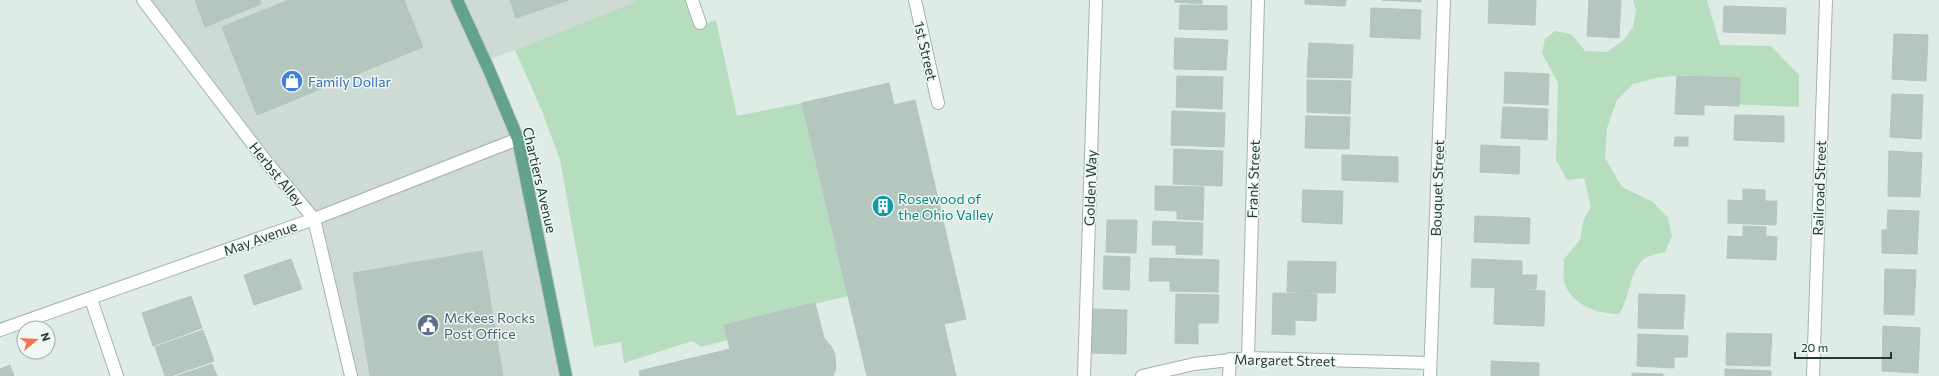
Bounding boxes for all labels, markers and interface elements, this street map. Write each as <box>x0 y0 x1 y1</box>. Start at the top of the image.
street label: 1st Street <box>911 20 941 83</box>
shop icon: Family Dollar <box>279 68 305 94</box>
place label: Family Dollar <box>308 73 391 90</box>
street label: Chartiers Avenue <box>520 125 560 235</box>
street label: Herbst Alley <box>246 138 308 210</box>
street label: Frank Street <box>1243 139 1263 219</box>
street label: Bouquet Street <box>1427 139 1447 237</box>
street label: Railroad Street <box>1809 140 1829 236</box>
street label: Golden Way <box>1080 150 1100 226</box>
place label: Rosewood of the Ohio Valley <box>898 190 994 223</box>
building icon: Rosewood of the Ohio Valley <box>870 193 896 219</box>
street label: May Avenue <box>221 217 299 259</box>
place label: McKees Rocks Post Office <box>444 309 535 342</box>
public building icon: McKees Rocks Post Office <box>415 312 441 338</box>
north arrow <box>16 320 56 360</box>
text: N <box>39 331 53 343</box>
scale bar <box>1795 334 1891 360</box>
text: 20 m <box>1801 340 1828 354</box>
street label: Margaret Street <box>1234 351 1336 369</box>

